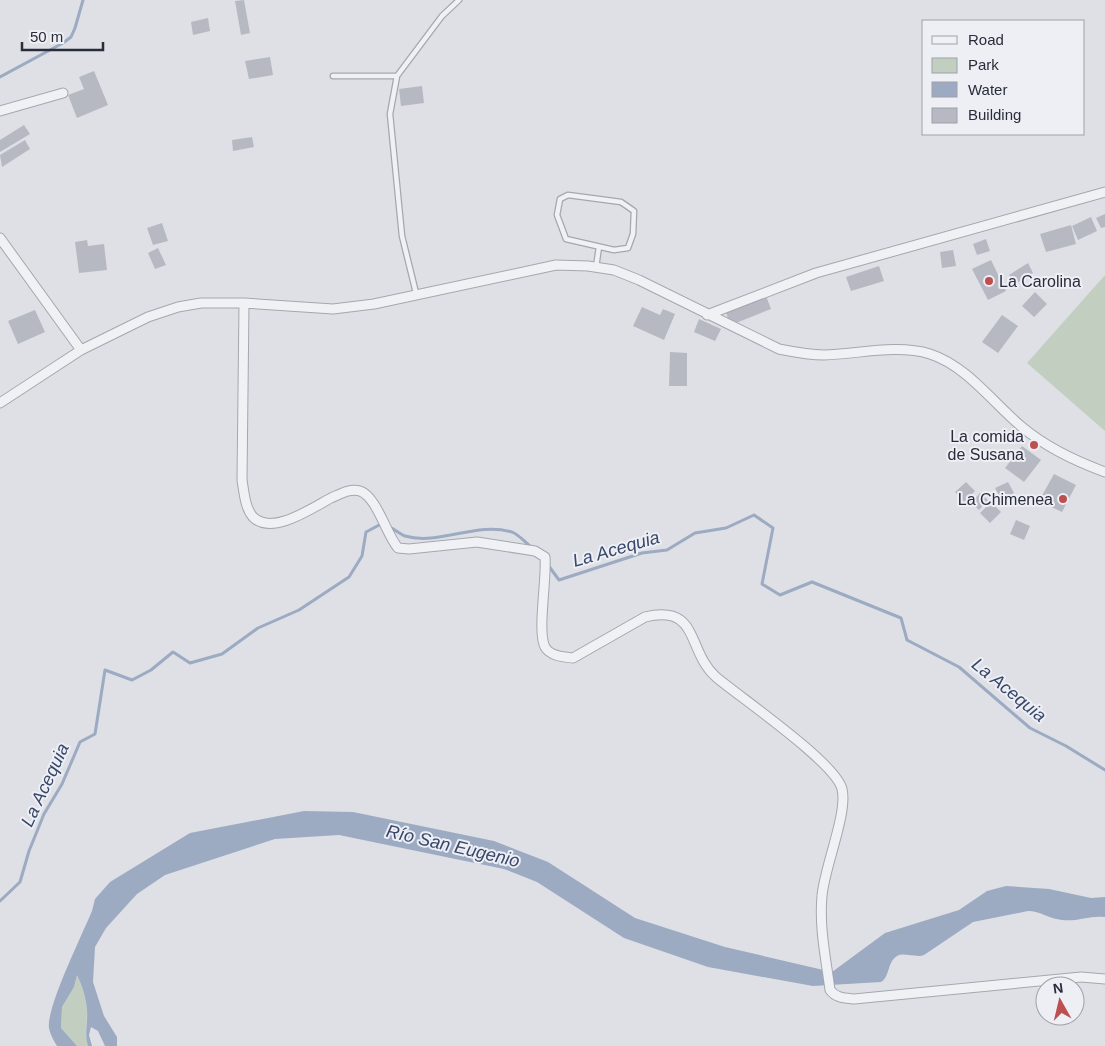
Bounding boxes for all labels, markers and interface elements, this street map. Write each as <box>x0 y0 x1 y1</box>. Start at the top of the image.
scale bar <box>22 20 104 52</box>
legend <box>922 20 1085 135</box>
text: 50 m <box>30 28 63 45</box>
text: Road <box>968 31 1004 48</box>
text: Park <box>968 56 999 73</box>
text: Water <box>968 81 1007 98</box>
text: Building <box>968 106 1021 123</box>
place label: La Carolina <box>999 273 1081 290</box>
marker: La Carolina <box>983 275 995 287</box>
place label: La comida de Susana <box>947 428 1024 463</box>
marker: La comida de Susana <box>1028 439 1040 451</box>
place label: La Chimenea <box>958 491 1053 508</box>
marker: La Chimenea <box>1057 493 1069 505</box>
water label: La Acequia <box>570 527 662 571</box>
water label: La Acequia <box>968 654 1050 726</box>
water label: La Acequia <box>17 740 73 830</box>
water label: Río San Eugenio <box>384 821 522 871</box>
north arrow <box>1035 976 1085 1026</box>
text: N <box>1052 979 1064 997</box>

